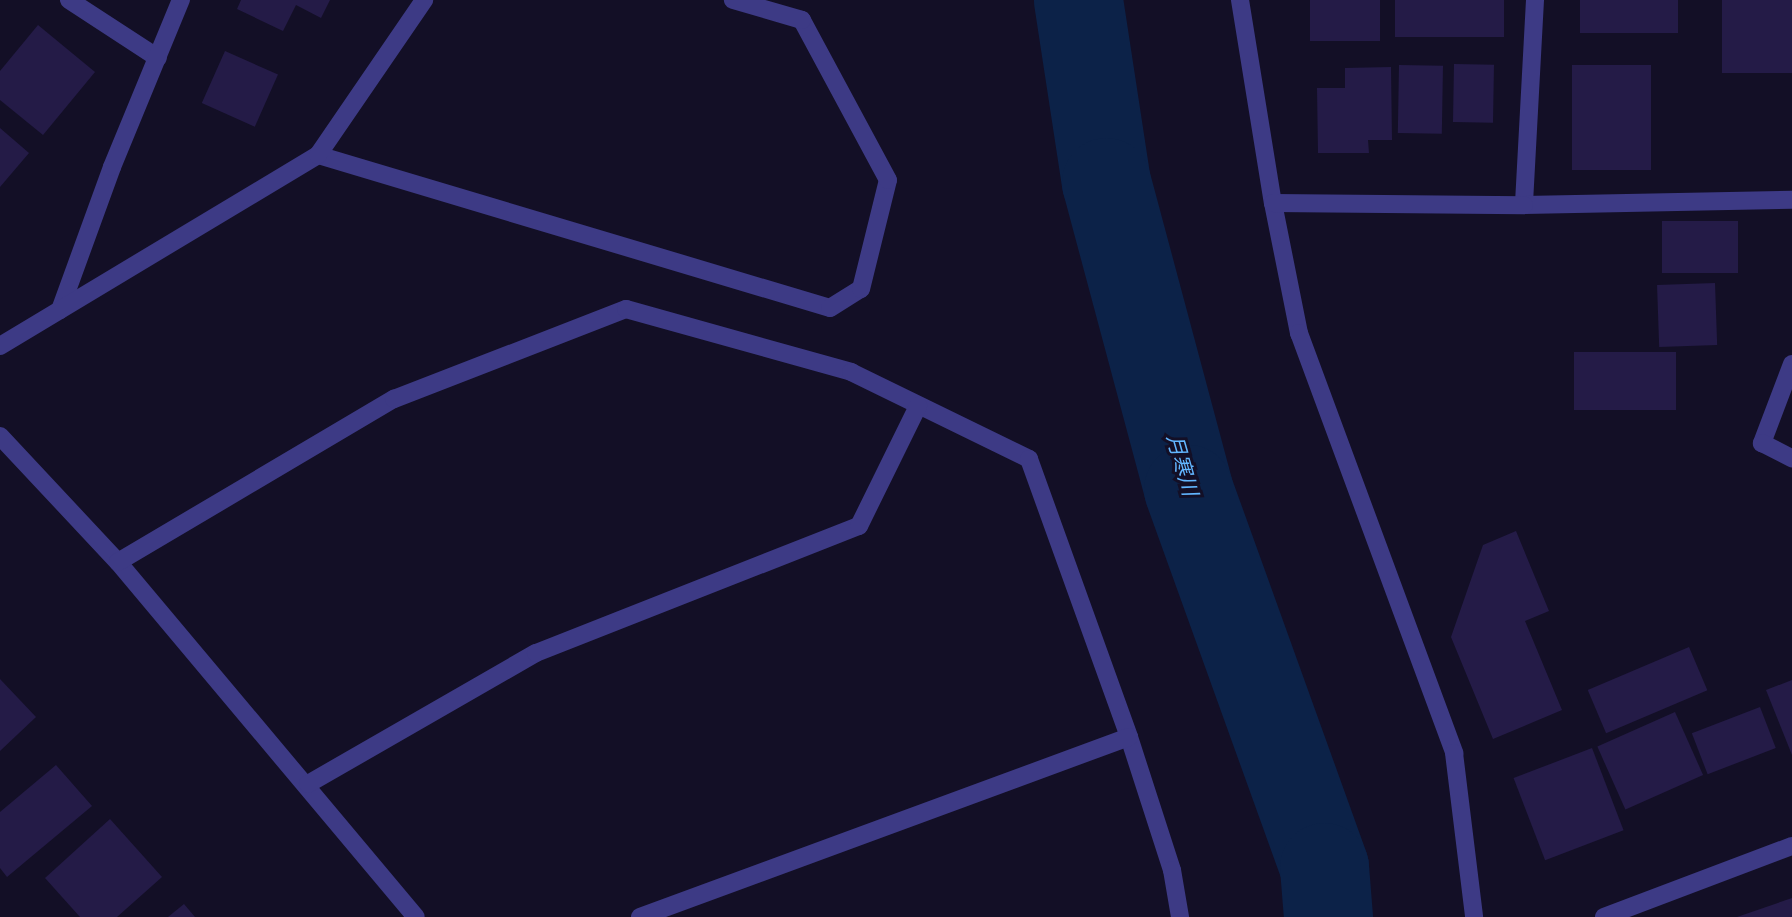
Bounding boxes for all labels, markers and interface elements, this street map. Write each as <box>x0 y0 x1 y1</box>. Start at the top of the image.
water label: 月寒川 <box>1161 431 1203 499</box>

